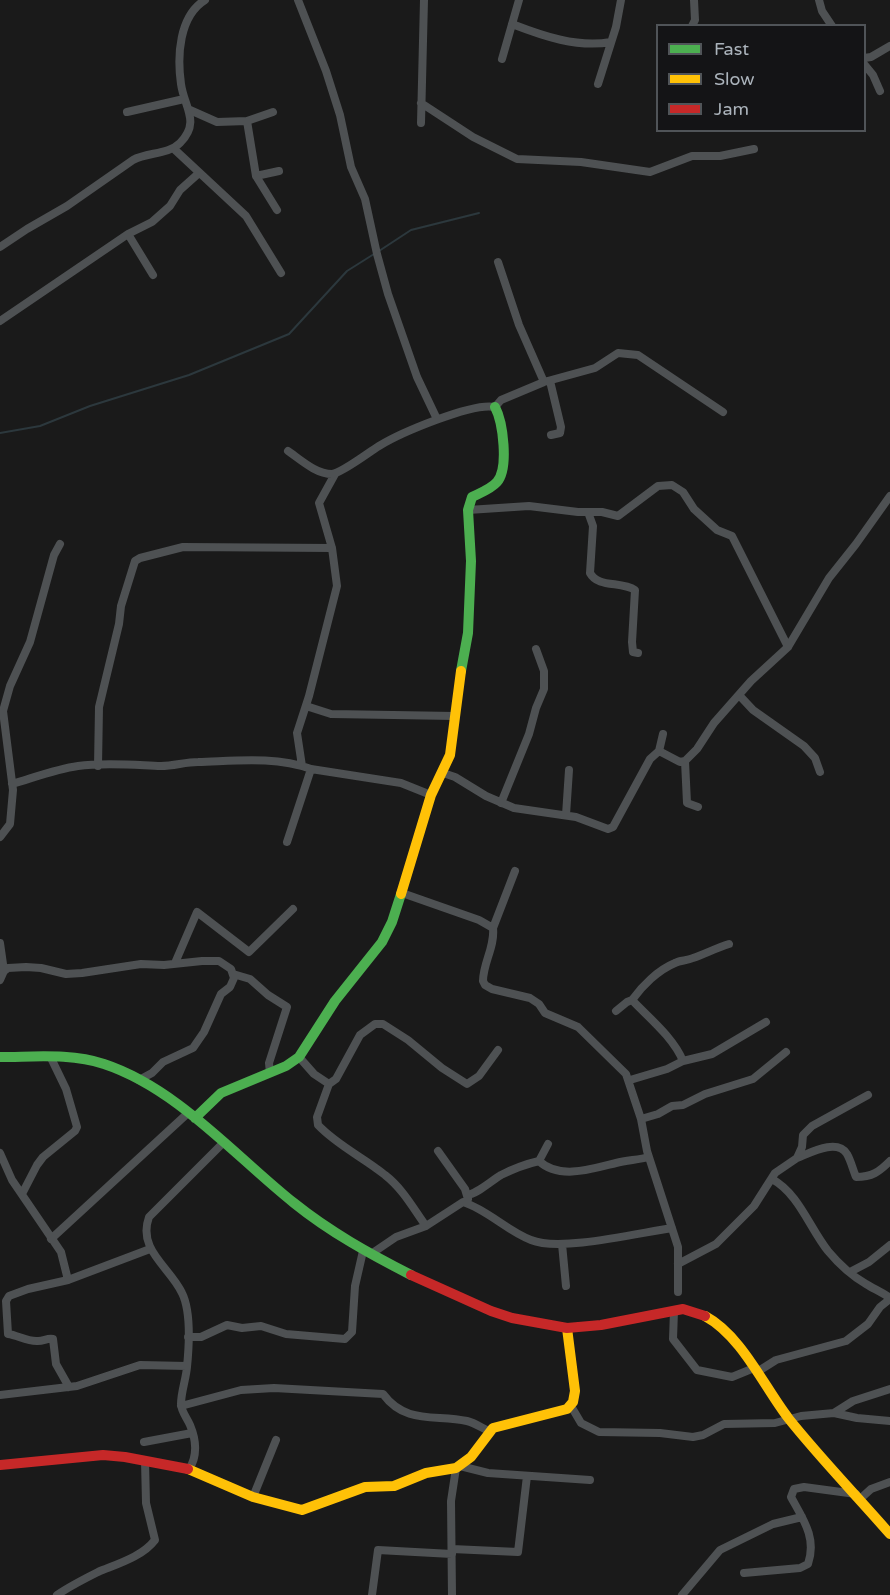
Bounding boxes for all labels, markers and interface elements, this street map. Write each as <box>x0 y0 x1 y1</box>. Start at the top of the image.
legend <box>656 24 866 132</box>
text: Fast <box>714 38 749 60</box>
text: Slow <box>714 68 755 90</box>
text: Jam <box>714 98 749 120</box>

